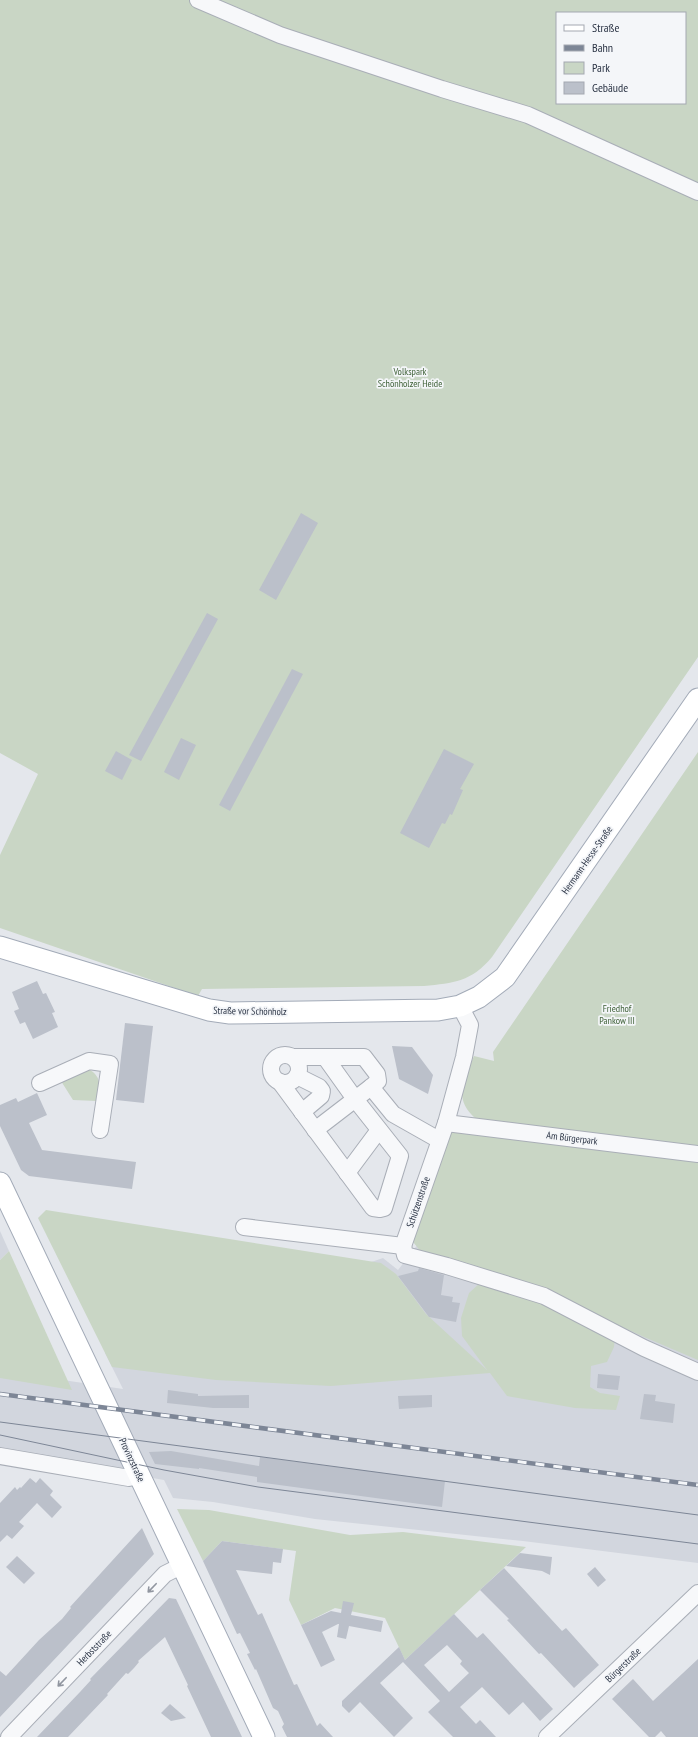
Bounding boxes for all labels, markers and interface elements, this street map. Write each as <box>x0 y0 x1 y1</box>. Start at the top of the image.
legend <box>556 12 686 104</box>
text: Straße <box>592 20 619 35</box>
text: Bahn <box>592 40 613 55</box>
text: Park <box>592 60 610 75</box>
text: Gebäude <box>592 80 628 95</box>
park label: Volkspark Schönholzer Heide <box>378 365 442 390</box>
street label: Hermann-Hesse-Straße <box>559 823 615 897</box>
park label: Friedhof Pankow III <box>599 1002 635 1027</box>
street label: Straße vor Schönholz <box>213 1004 287 1018</box>
street label: Am Bürgerpark <box>546 1128 598 1148</box>
street label: Schützenstraße <box>403 1175 433 1229</box>
street label: Provinzstraße <box>116 1436 148 1484</box>
one-way arrow <box>147 1583 157 1593</box>
street label: Herbststraße <box>74 1627 114 1669</box>
street label: Bürgerstraße <box>602 1645 644 1685</box>
one-way arrow <box>57 1677 67 1687</box>

